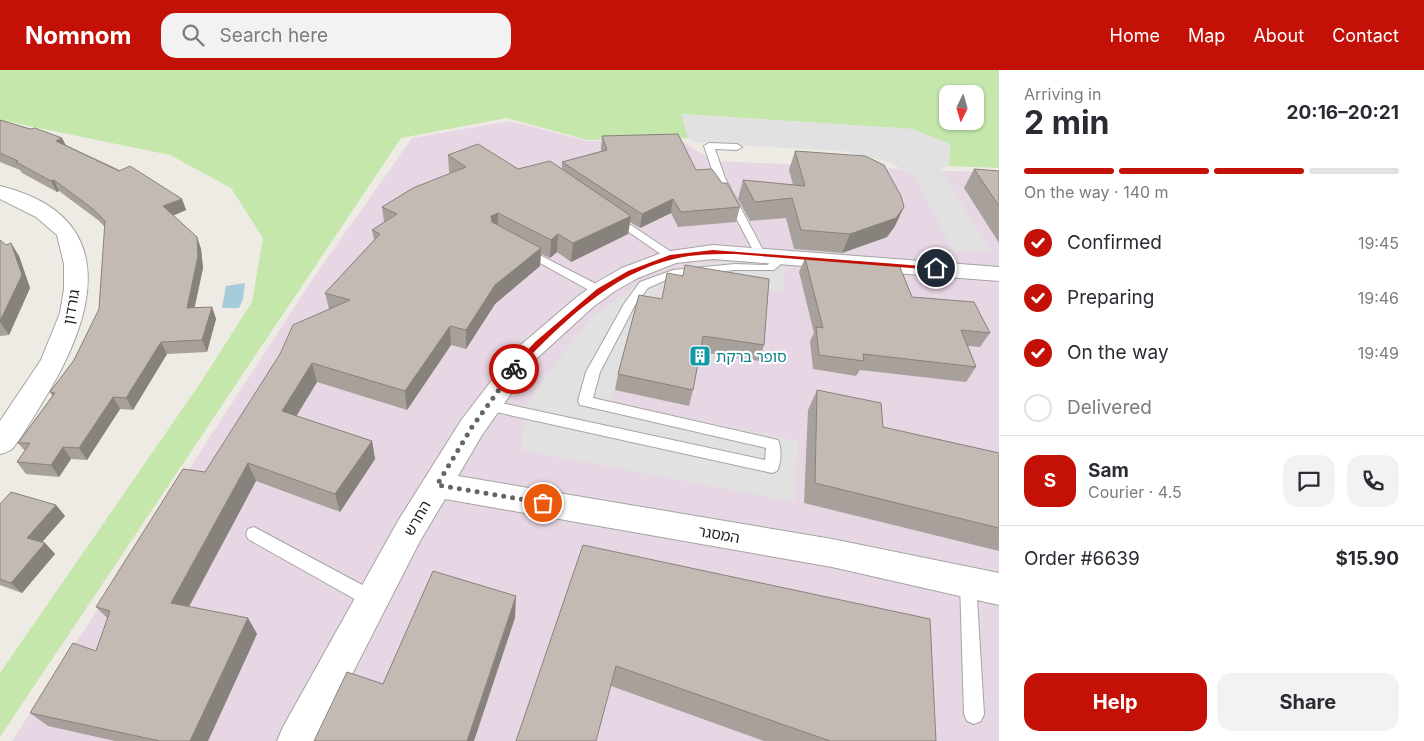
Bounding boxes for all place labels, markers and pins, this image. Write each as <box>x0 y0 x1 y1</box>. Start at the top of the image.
pin <box>915 247 957 289</box>
building icon: סופר ברקת <box>688 344 712 368</box>
place label: סופר ברקת <box>716 347 787 366</box>
pin <box>522 482 564 524</box>

